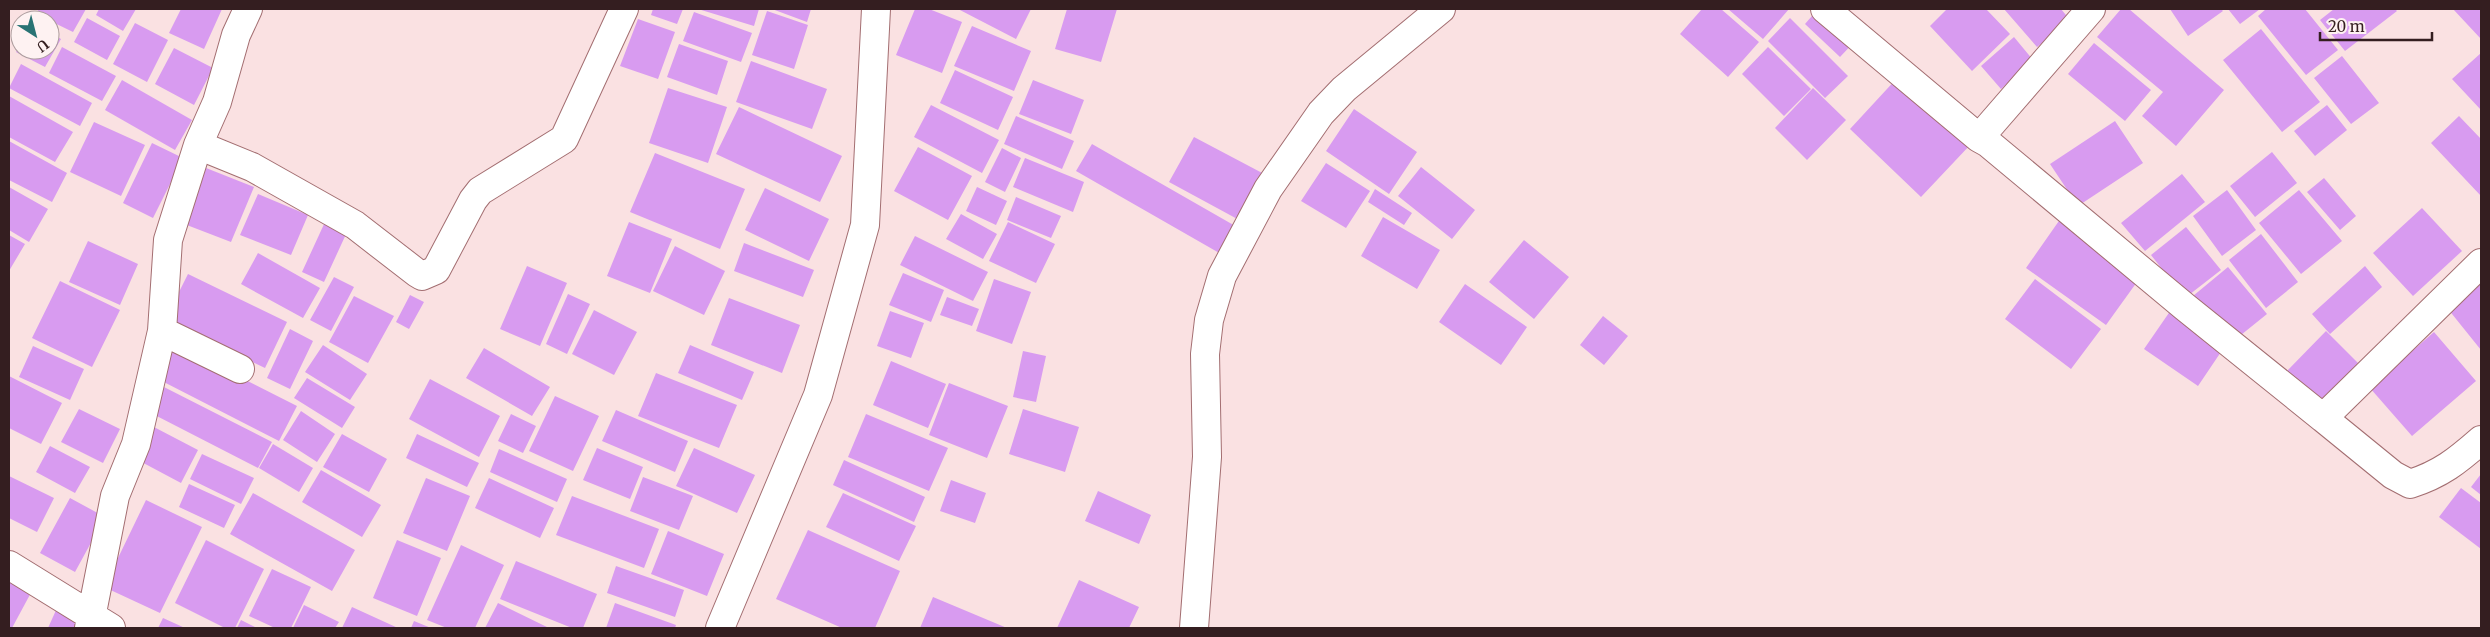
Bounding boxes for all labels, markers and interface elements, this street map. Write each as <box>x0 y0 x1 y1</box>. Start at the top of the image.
north arrow <box>10 10 60 60</box>
scale bar <box>2320 10 2432 42</box>
text: 20 m <box>2328 17 2365 36</box>
text: U <box>33 35 52 56</box>

